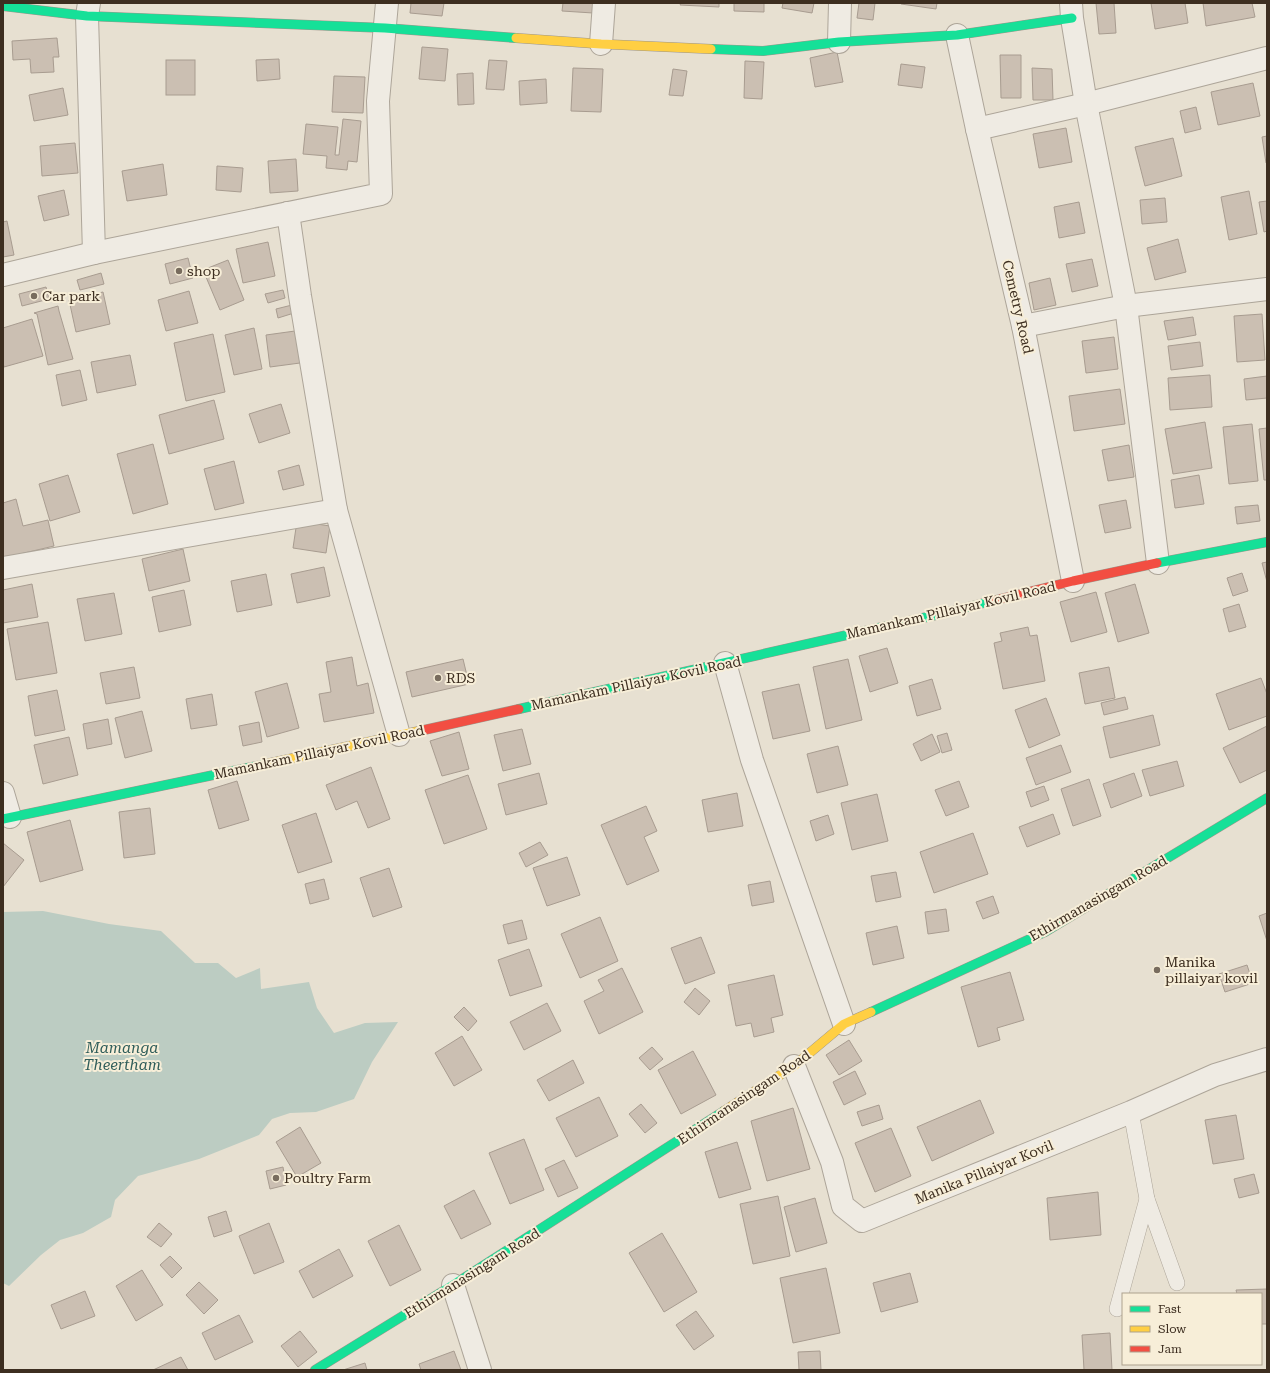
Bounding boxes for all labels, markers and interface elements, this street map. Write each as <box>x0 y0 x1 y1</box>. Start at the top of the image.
street label: Cemetry Road <box>999 259 1037 355</box>
place label: shop <box>187 263 220 279</box>
marker: shop <box>174 266 184 276</box>
place label: Car park <box>42 288 100 304</box>
marker: Car park <box>29 291 39 301</box>
street label: Mamankam Pillaiyar Kovil Road <box>845 578 1057 642</box>
street label: Mamankam Pillaiyar Kovil Road <box>529 653 743 713</box>
place label: RDS <box>446 670 475 686</box>
marker: RDS <box>433 673 443 683</box>
street label: Mamankam Pillaiyar Kovil Road <box>212 722 426 782</box>
street label: Ethirmanasingam Road <box>1026 852 1170 944</box>
place label: Manika pillaiyar kovil <box>1165 954 1259 986</box>
marker: Manika pillaiyar kovil <box>1152 965 1162 975</box>
water label: Mamanga Theertham <box>83 1039 161 1074</box>
street label: Ethirmanasingam Road <box>675 1047 813 1147</box>
street label: Manika Pillaiyar Kovil <box>912 1137 1056 1207</box>
place label: Poultry Farm <box>284 1170 371 1186</box>
marker: Poultry Farm <box>271 1173 281 1183</box>
street label: Ethirmanasingam Road <box>401 1225 543 1321</box>
legend <box>1122 1293 1262 1365</box>
text: Fast <box>1158 1302 1182 1316</box>
text: Slow <box>1158 1322 1186 1336</box>
text: Jam <box>1158 1342 1182 1356</box>

